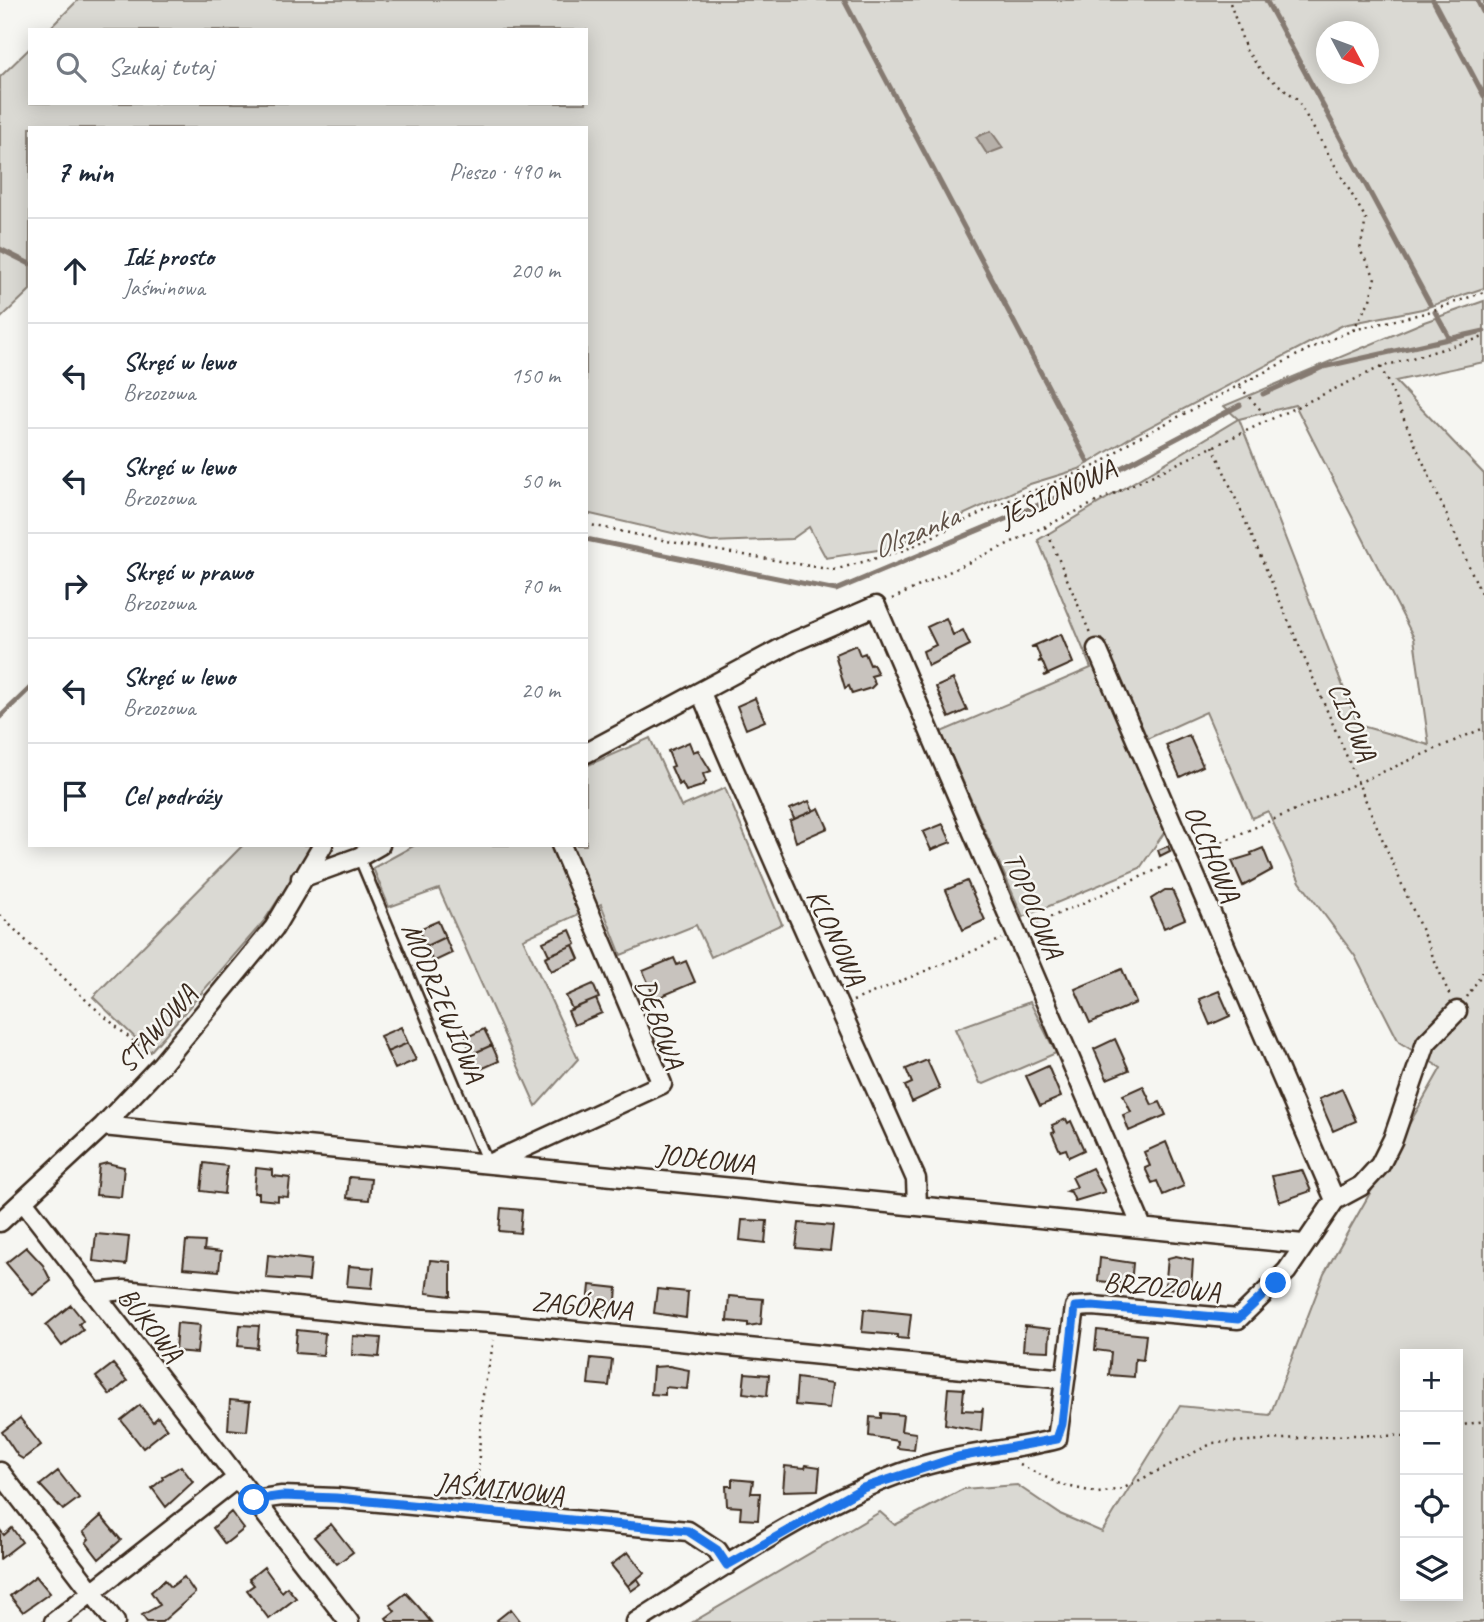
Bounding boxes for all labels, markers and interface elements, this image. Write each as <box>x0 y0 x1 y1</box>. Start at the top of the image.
north arrow <box>1316 21 1379 84</box>
search box <box>28 28 588 105</box>
icon: search <box>52 48 90 86</box>
text: Szukaj tutaj <box>108 50 214 83</box>
text: 7 min <box>56 153 113 191</box>
text: Pieszo · 490 m <box>449 157 560 186</box>
text: Idź prosto <box>123 240 214 273</box>
icon: ahead <box>56 252 94 290</box>
text: 200 m <box>511 256 560 285</box>
text: Jaśminowa <box>123 273 205 302</box>
text: Skręć w lewo <box>123 345 235 378</box>
icon: left <box>56 357 94 395</box>
text: 150 m <box>511 361 560 390</box>
text: Brzozowa <box>123 378 195 407</box>
text: Skręć w lewo <box>123 450 235 483</box>
street label: JESIONOWA <box>992 450 1122 535</box>
icon: left <box>56 462 94 500</box>
text: 50 m <box>521 466 560 495</box>
text: Brzozowa <box>123 483 195 512</box>
water label: Olszanka <box>866 496 966 567</box>
text: Skręć w prawo <box>123 555 252 588</box>
icon: right <box>56 567 94 605</box>
text: 70 m <box>521 571 560 600</box>
text: Brzozowa <box>123 588 195 617</box>
text: Skręć w lewo <box>123 660 235 693</box>
icon: left <box>56 672 94 710</box>
text: 20 m <box>521 676 560 705</box>
street label: CISOWA <box>1320 676 1385 767</box>
text: Brzozowa <box>123 693 195 722</box>
icon: arrive <box>56 777 94 815</box>
text: Cel podróży <box>123 779 221 812</box>
street label: OLCHOWA <box>1176 799 1249 908</box>
street label: TOPOLOWA <box>996 847 1072 965</box>
street label: KLONOWA <box>799 883 874 992</box>
street label: MODRZEWIOWA <box>394 917 493 1088</box>
street label: DĘBOWA <box>628 973 693 1074</box>
street label: STAWOWA <box>109 976 205 1079</box>
street label: JODŁOWA <box>653 1136 757 1181</box>
street label: BRZOZOWA <box>1102 1264 1223 1309</box>
route end <box>1260 1267 1291 1298</box>
street label: BUKOWA <box>110 1280 191 1370</box>
street label: ZAGÓRNA <box>530 1283 636 1328</box>
map controls <box>1400 1349 1463 1601</box>
button: + <box>1400 1349 1463 1412</box>
button: − <box>1400 1412 1463 1475</box>
street label: JAŚMINOWA <box>432 1464 566 1513</box>
button: locate <box>1400 1475 1463 1538</box>
route start <box>238 1484 269 1515</box>
button: layers <box>1400 1538 1463 1601</box>

